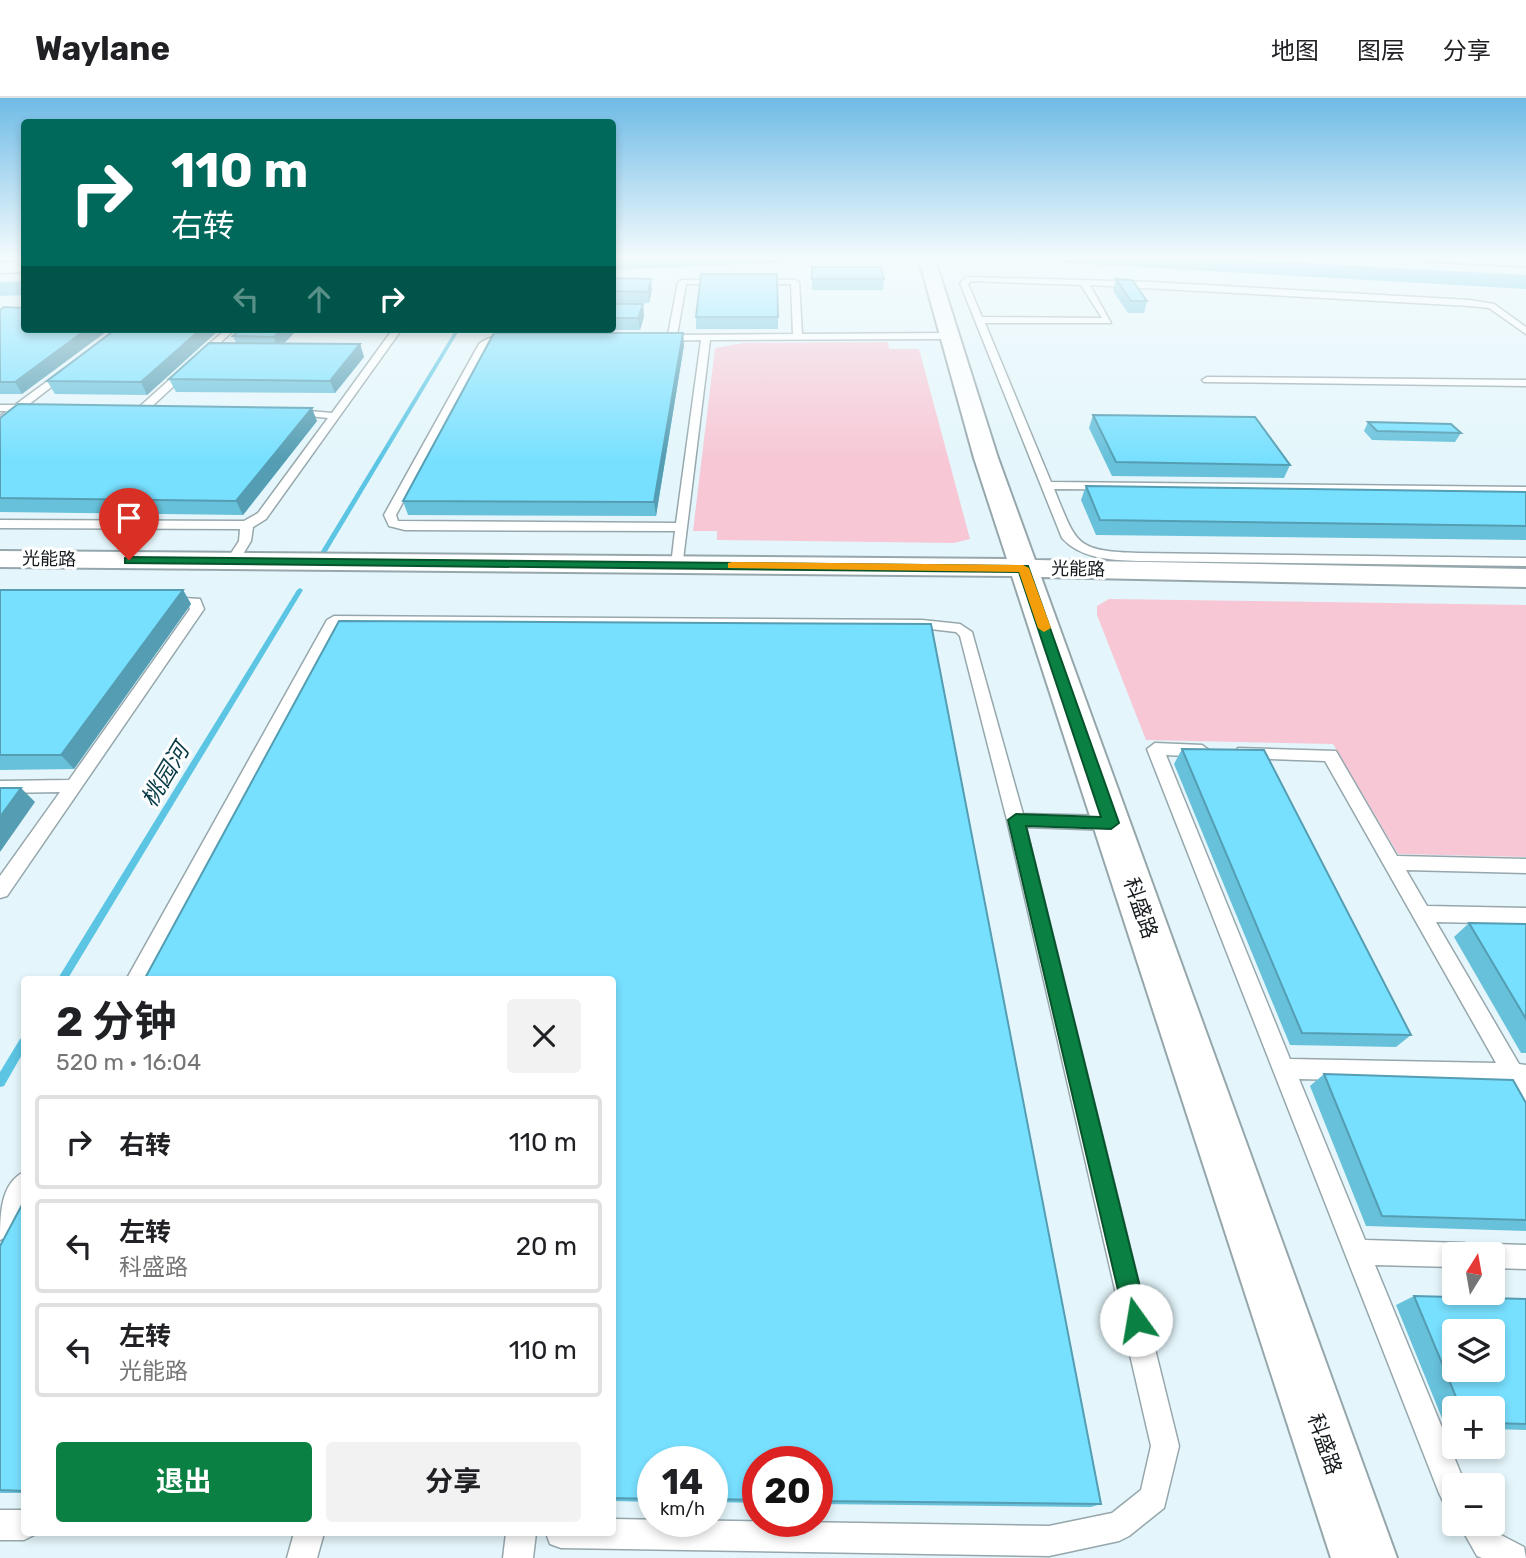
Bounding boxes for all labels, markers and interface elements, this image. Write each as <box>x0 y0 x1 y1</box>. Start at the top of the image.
text: Waylane <box>35 29 170 68</box>
text: 地图 <box>1271 37 1319 65</box>
text: 图层 <box>1357 37 1405 65</box>
text: 分享 <box>1443 37 1491 65</box>
text: 110 m <box>171 141 308 199</box>
icon: right <box>56 147 147 238</box>
text: 右转 <box>171 207 235 245</box>
icon: left <box>227 280 265 318</box>
icon: ahead <box>300 280 338 318</box>
icon: right <box>373 280 411 318</box>
pin <box>99 488 159 560</box>
icon: arrive <box>110 499 148 537</box>
street label: 光能路 <box>22 548 76 570</box>
street label: 光能路 <box>1051 558 1105 580</box>
water label: 桃园河 <box>135 735 197 812</box>
street label: 科盛路 <box>1119 874 1163 942</box>
text: 2 分钟 <box>56 997 176 1047</box>
button: close <box>507 999 581 1073</box>
text: 520 m · 16:04 <box>56 1048 201 1076</box>
icon: right <box>60 1123 98 1161</box>
text: 110 m <box>509 1127 577 1158</box>
text: 右转 <box>119 1130 171 1161</box>
text: 左转 <box>119 1217 171 1248</box>
icon: left <box>60 1227 98 1265</box>
text: 20 m <box>516 1231 577 1262</box>
north arrow <box>1442 1242 1505 1306</box>
map controls <box>1442 1242 1505 1536</box>
text: 科盛路 <box>119 1253 188 1281</box>
position arrow <box>1099 1283 1173 1357</box>
button: layers <box>1442 1319 1505 1382</box>
text: 左转 <box>119 1321 171 1352</box>
icon: left <box>60 1331 98 1369</box>
text: 110 m <box>509 1335 577 1366</box>
text: 光能路 <box>119 1357 188 1385</box>
button: + <box>1442 1396 1505 1459</box>
street label: 科盛路 <box>1303 1410 1347 1478</box>
button: 退出 <box>56 1442 312 1522</box>
button: 分享 <box>326 1442 581 1522</box>
speed limit sign: 20 <box>742 1446 833 1537</box>
text: 14 <box>662 1461 703 1503</box>
button: − <box>1442 1473 1505 1536</box>
text: km/h <box>660 1498 705 1520</box>

